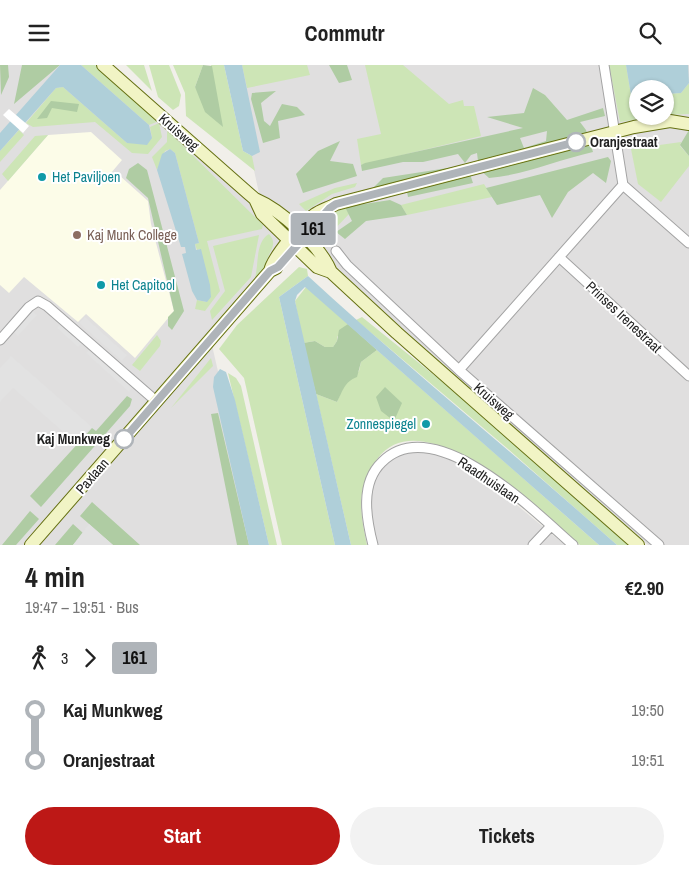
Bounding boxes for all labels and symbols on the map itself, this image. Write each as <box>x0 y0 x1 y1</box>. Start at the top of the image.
street label: Kruisweg <box>155 110 203 155</box>
marker: Oranjestraat <box>566 132 586 152</box>
place label: Oranjestraat <box>590 133 658 151</box>
place label: Het Paviljoen <box>52 168 120 186</box>
marker: Het Paviljoen <box>36 171 48 183</box>
line badge: 161 <box>284 213 342 245</box>
place label: Kaj Munk College <box>87 226 177 244</box>
marker: Kaj Munk College <box>71 229 83 241</box>
place label: Het Capitool <box>111 276 175 294</box>
street label: Prinses Irenestraat <box>582 277 666 357</box>
marker: Het Capitool <box>95 279 107 291</box>
street label: Kruisweg <box>470 379 518 424</box>
place label: Zonnespiegel <box>346 415 416 433</box>
marker: Zonnespiegel <box>420 418 432 430</box>
marker: Kaj Munkweg <box>114 429 134 449</box>
place label: Kaj Munkweg <box>37 430 110 448</box>
street label: Raadhuislaan <box>455 453 523 507</box>
street label: Paxlaan <box>72 454 112 498</box>

